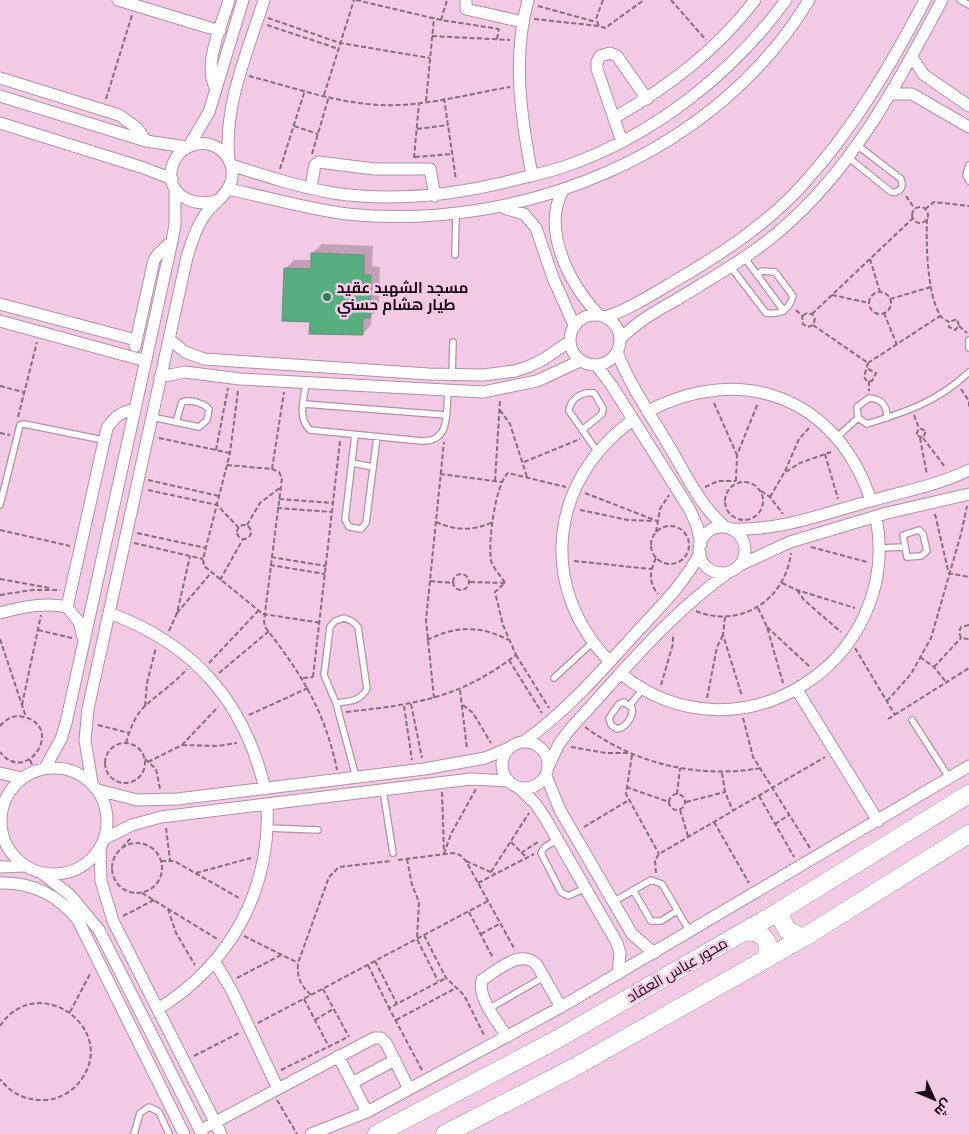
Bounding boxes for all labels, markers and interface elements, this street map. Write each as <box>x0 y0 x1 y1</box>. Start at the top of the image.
place label: مسجد الشهيد عقيد طيار هشام حسني <box>337 277 468 317</box>
marker: مسجد الشهيد عقيد طيار هشام حسني <box>321 291 333 303</box>
street label: محور عباس العقاد <box>622 932 731 1007</box>
north arrow <box>909 1074 959 1124</box>
text: ش <box>931 1095 957 1121</box>

